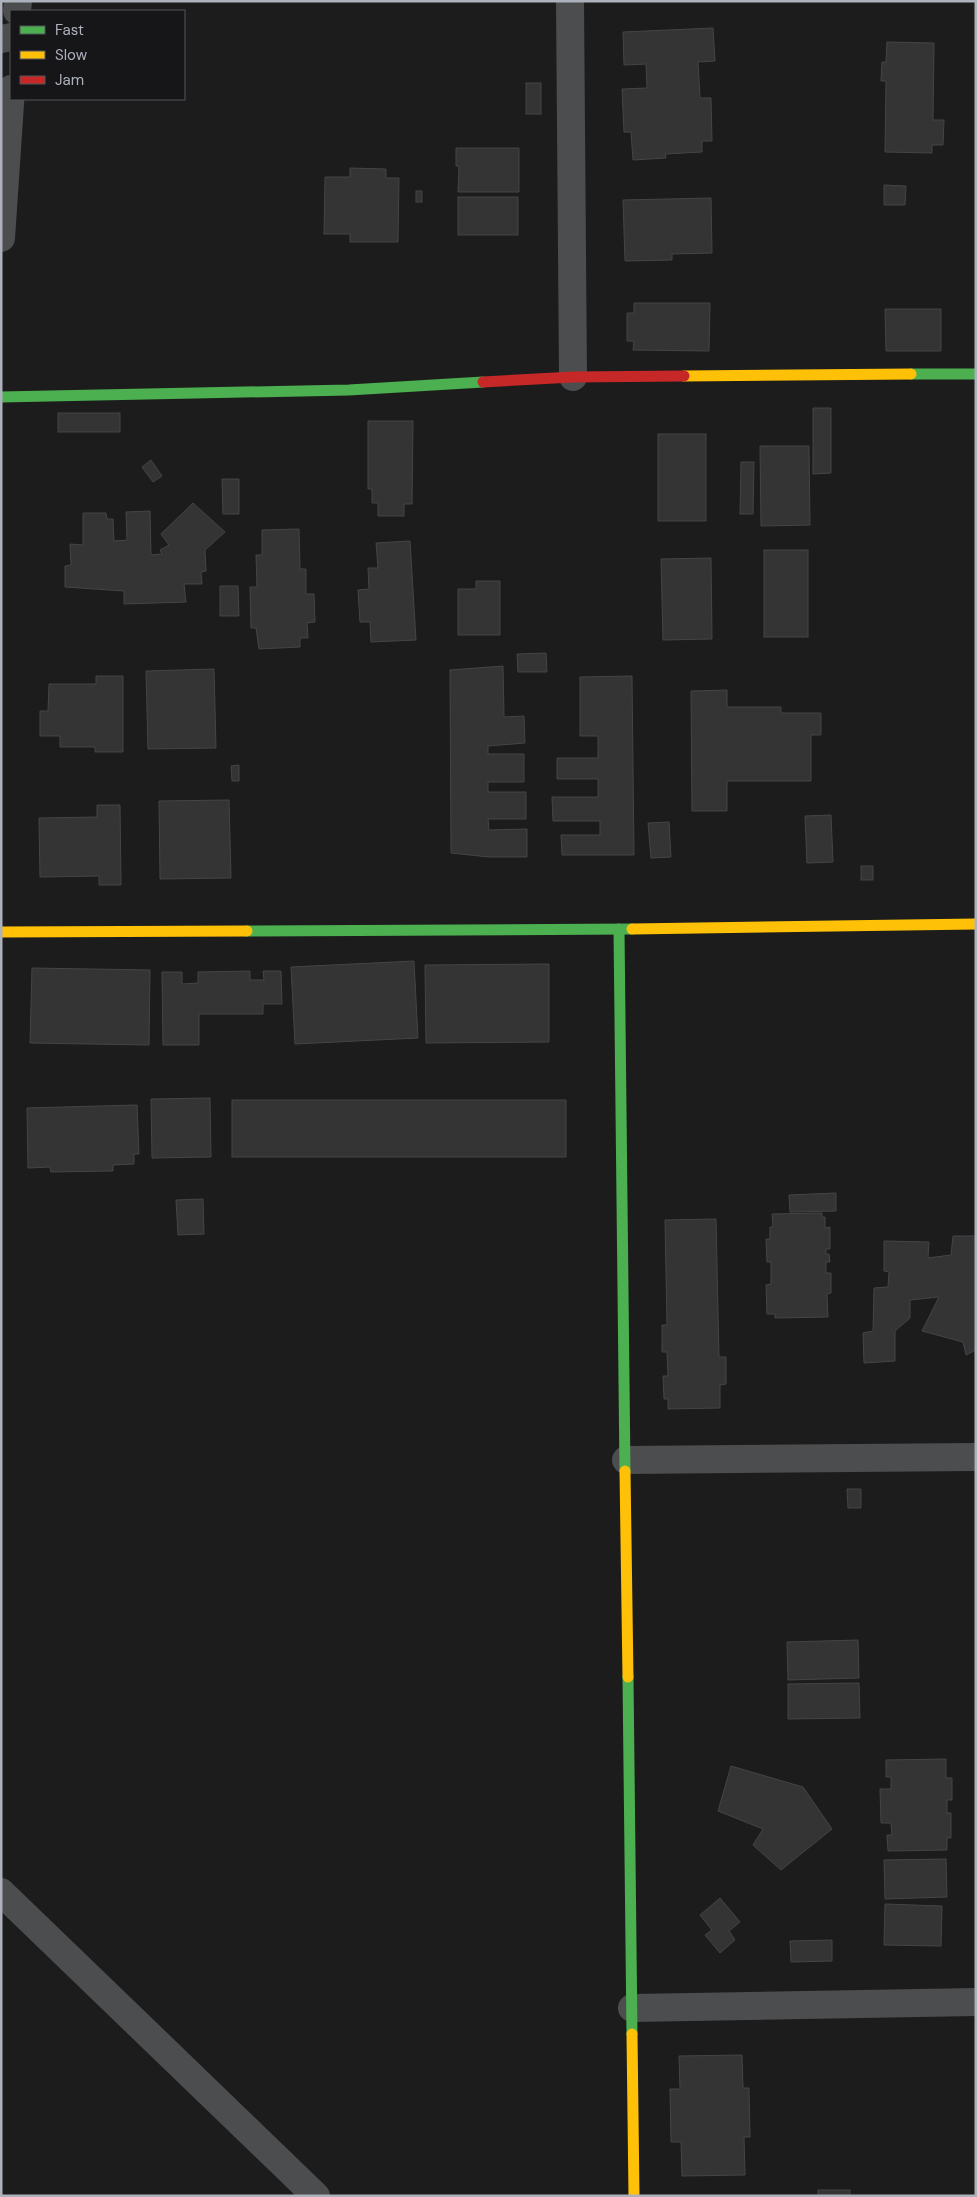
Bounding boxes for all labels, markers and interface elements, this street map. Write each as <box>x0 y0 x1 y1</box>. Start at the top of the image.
legend <box>10 10 185 100</box>
text: Fast <box>55 20 84 40</box>
text: Slow <box>55 45 88 65</box>
text: Jam <box>55 70 84 90</box>

